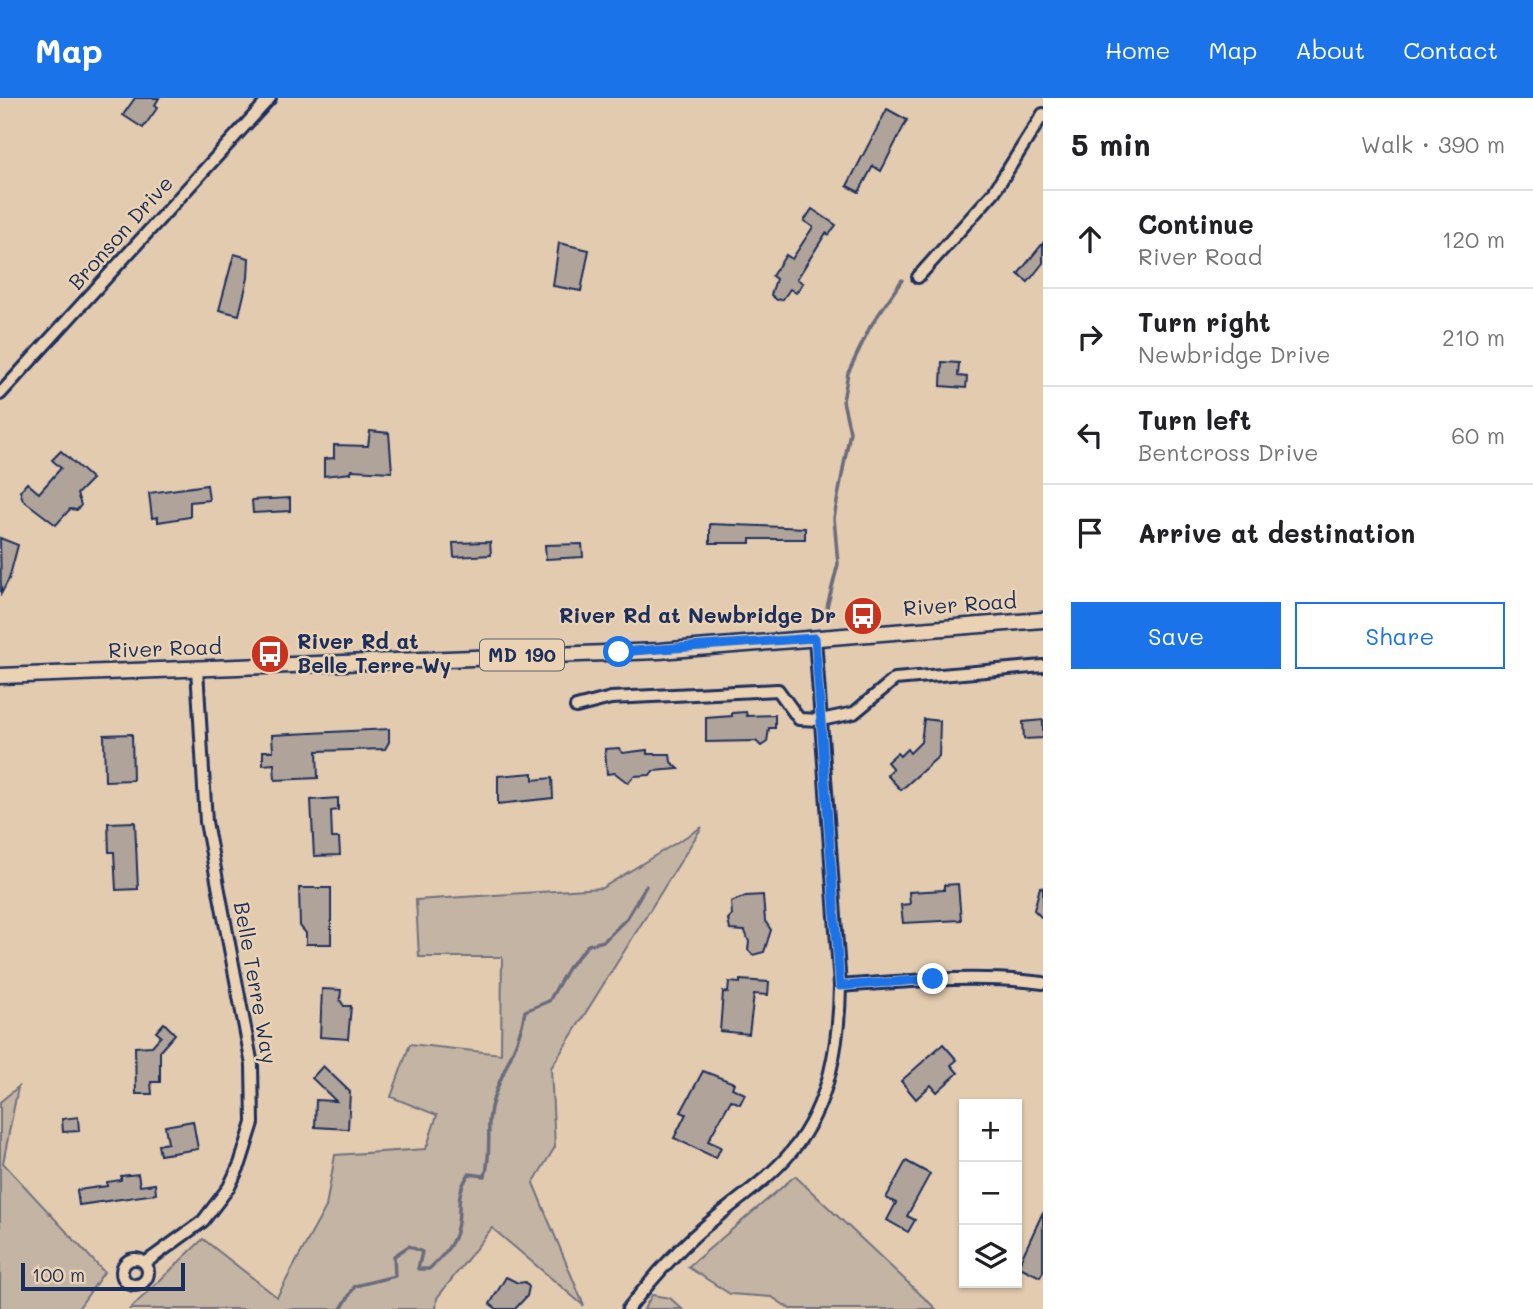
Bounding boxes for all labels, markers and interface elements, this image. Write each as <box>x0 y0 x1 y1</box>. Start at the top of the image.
text: Map <box>35 28 103 71</box>
text: Home <box>1105 34 1170 65</box>
text: Map <box>1208 34 1257 65</box>
text: About <box>1295 34 1365 65</box>
text: Contact <box>1403 34 1498 65</box>
text: 5 min <box>1071 124 1151 164</box>
text: Walk · 390 m <box>1361 129 1505 159</box>
street label: Bronson Drive <box>62 169 178 295</box>
text: Continue <box>1138 207 1254 241</box>
icon: ahead <box>1071 220 1109 258</box>
text: 120 m <box>1442 224 1505 254</box>
text: River Road <box>1138 241 1262 271</box>
text: Turn right <box>1138 305 1271 339</box>
icon: right <box>1071 318 1109 356</box>
text: 210 m <box>1442 322 1505 352</box>
text: Newbridge Drive <box>1138 339 1331 369</box>
text: Turn left <box>1138 403 1251 437</box>
icon: left <box>1071 416 1109 454</box>
text: 60 m <box>1451 420 1505 450</box>
text: Bentcross Drive <box>1138 437 1319 467</box>
icon: arrive <box>1071 514 1109 552</box>
text: Arrive at destination <box>1138 516 1415 550</box>
street label: River Road <box>902 586 1017 621</box>
bus stop icon: River Rd at Newbridge Dr <box>842 595 884 637</box>
place label: River Rd at Newbridge Dr <box>559 601 836 628</box>
button: Save <box>1071 602 1281 669</box>
button: Share <box>1295 602 1505 669</box>
place label: River Rd at Belle Terre Wy <box>297 627 451 679</box>
street label: River Road <box>108 632 222 663</box>
bus stop icon: River Rd at Belle Terre Wy <box>249 633 291 675</box>
route start <box>603 636 634 667</box>
road number: MD 190 <box>480 640 564 670</box>
street label: Belle Terre Way <box>229 899 284 1066</box>
route end <box>917 963 948 994</box>
map controls <box>959 1099 1022 1288</box>
button: + <box>959 1099 1022 1162</box>
button: − <box>959 1162 1022 1225</box>
button: layers <box>959 1225 1022 1288</box>
scale bar <box>21 1260 186 1292</box>
text: 100 m <box>32 1262 85 1287</box>

